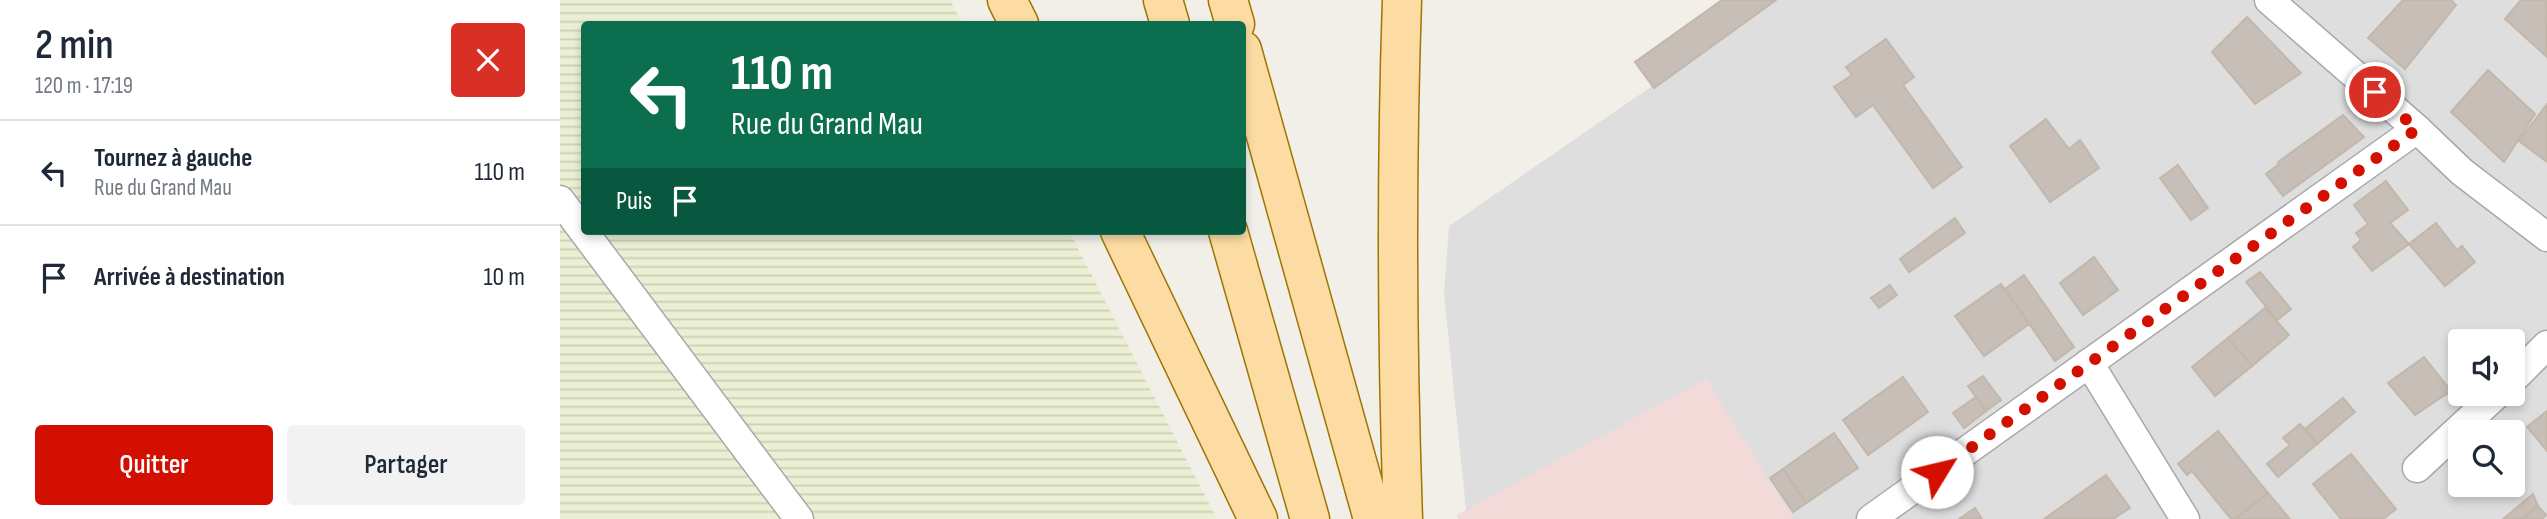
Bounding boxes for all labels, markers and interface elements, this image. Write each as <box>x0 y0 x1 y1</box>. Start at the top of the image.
text: 2 min <box>35 20 114 71</box>
button: close <box>451 23 525 97</box>
text: 110 m <box>731 45 833 104</box>
icon: left <box>616 49 707 140</box>
pin <box>2345 62 2405 122</box>
text: 120 m · 17:19 <box>35 72 133 100</box>
icon: arrive <box>2356 73 2394 111</box>
text: Rue du Grand Mau <box>731 105 923 144</box>
text: Tournez à gauche <box>94 143 252 174</box>
icon: left <box>35 154 73 192</box>
text: 110 m <box>474 157 525 188</box>
text: Rue du Grand Mau <box>94 174 232 202</box>
icon: arrive <box>666 182 704 220</box>
text: Puis <box>616 186 652 217</box>
icon: arrive <box>35 259 73 297</box>
text: Arrivée à destination <box>94 262 285 293</box>
text: 10 m <box>483 262 525 293</box>
map controls <box>2448 329 2525 497</box>
button: sound <box>2448 329 2525 406</box>
button: search <box>2448 420 2525 497</box>
button: Quitter <box>35 425 273 505</box>
button: Partager <box>287 425 525 505</box>
position arrow <box>1900 435 1974 509</box>

